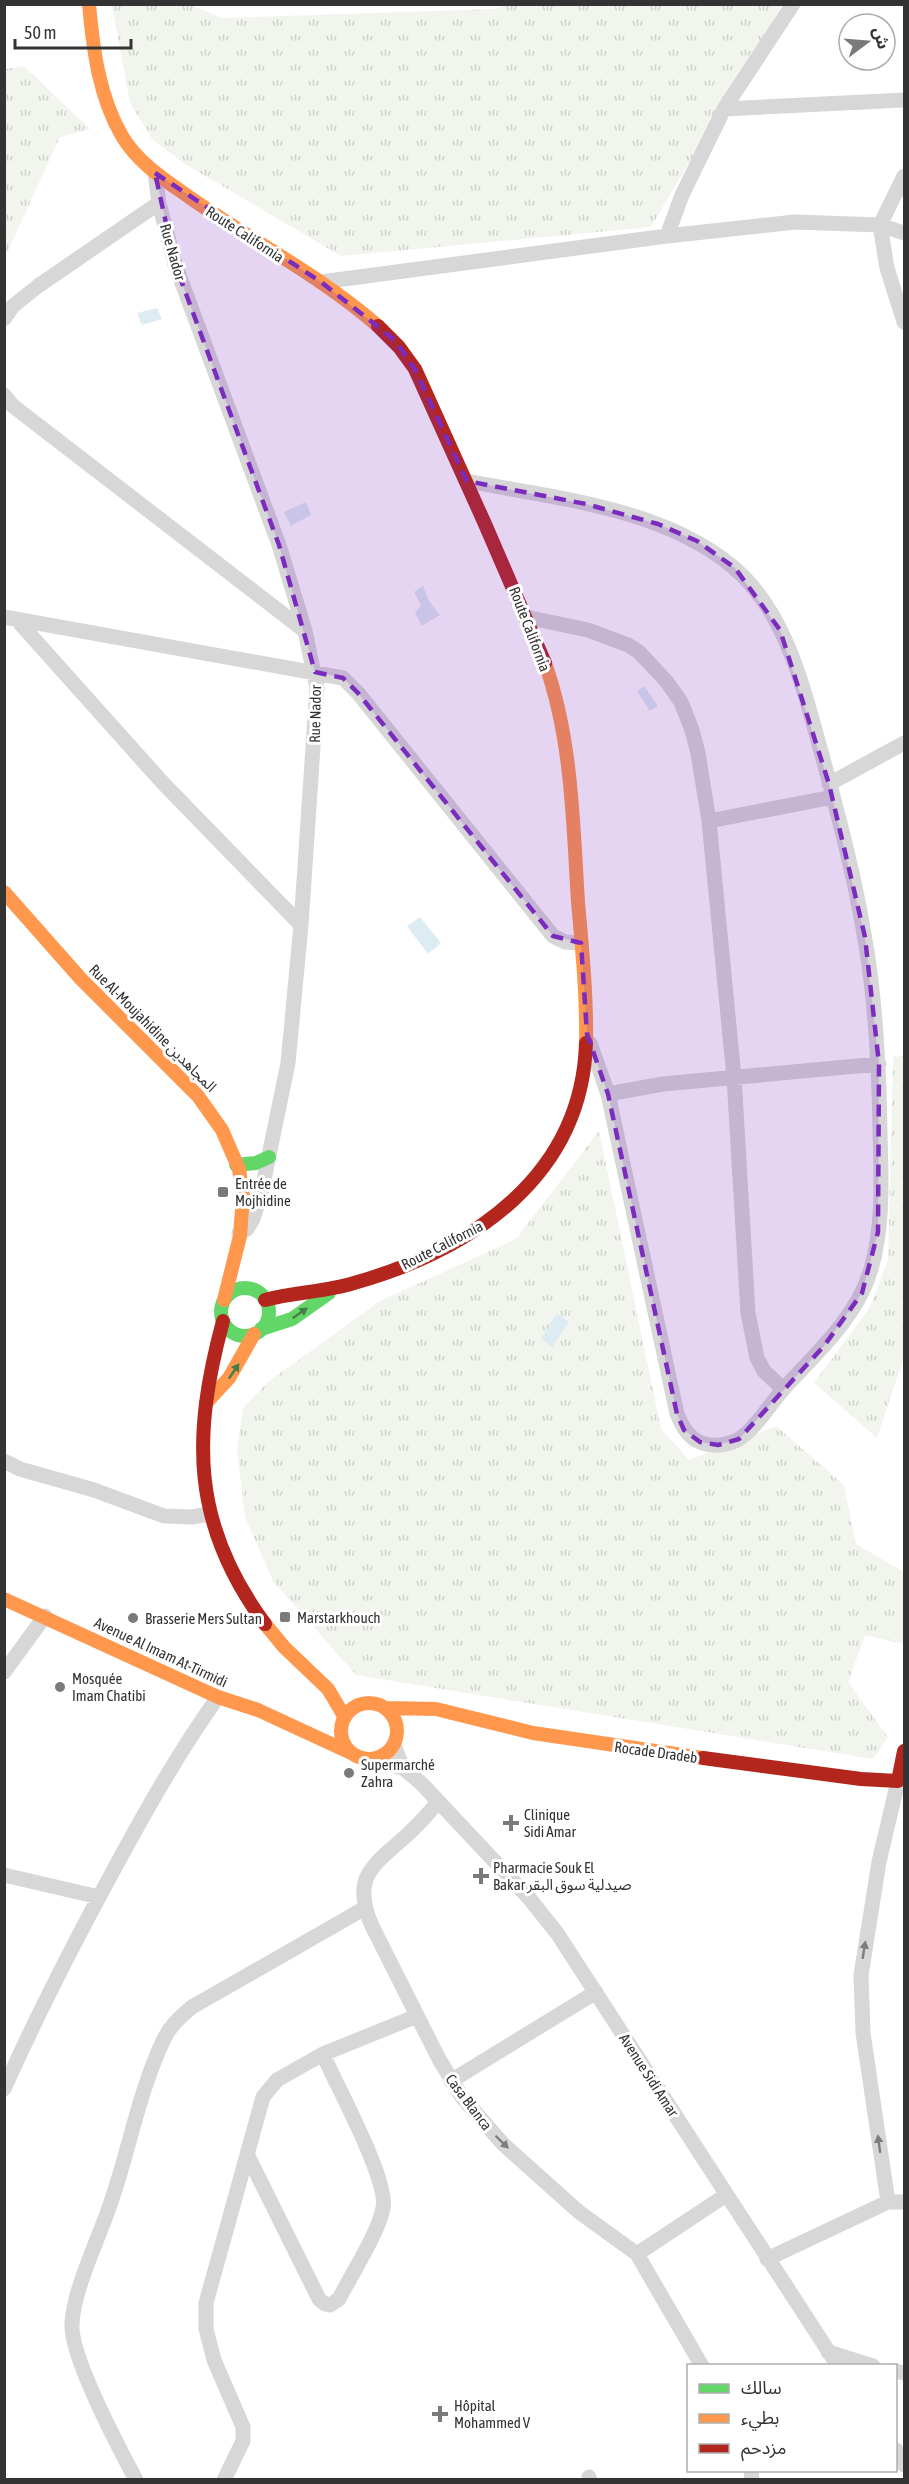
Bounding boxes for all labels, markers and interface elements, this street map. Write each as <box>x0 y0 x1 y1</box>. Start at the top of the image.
scale bar <box>15 12 130 50</box>
north arrow <box>837 12 897 72</box>
text: 50 m <box>24 22 56 43</box>
text: ش <box>869 25 893 51</box>
street label: Route California <box>203 203 287 265</box>
street label: Rue Nador <box>157 222 189 283</box>
street label: Route California <box>506 584 554 674</box>
street label: Rue Nador <box>306 684 324 743</box>
street label: Rue Al-Moujahidine المجاهدين <box>85 961 220 1096</box>
place label: Entrée de Mojhidine <box>235 1175 291 1209</box>
marker: Entrée de Mojhidine <box>216 1185 230 1199</box>
street label: Route California <box>398 1217 486 1273</box>
one-way arrow <box>292 1307 308 1319</box>
one-way arrow <box>228 1363 239 1379</box>
place label: Marstarkhouch <box>297 1609 380 1626</box>
place label: Brasserie Mers Sultan <box>145 1610 262 1627</box>
marker: Marstarkhouch <box>278 1610 292 1624</box>
marker: Brasserie Mers Sultan <box>126 1611 140 1625</box>
street label: Avenue Al Imam At-Tirmidi <box>92 1614 230 1690</box>
place label: Mosquée Imam Chatibi <box>72 1670 146 1704</box>
marker: Mosquée Imam Chatibi <box>53 1680 67 1694</box>
street label: Rocade Dradeb <box>613 1738 699 1766</box>
place label: Supermarché Zahra <box>361 1756 435 1790</box>
marker: Supermarché Zahra <box>342 1766 356 1780</box>
place label: Clinique Sidi Amar <box>524 1806 576 1840</box>
marker: Clinique Sidi Amar <box>502 1814 520 1832</box>
place label: Pharmacie Souk El Bakar صيدلية سوق البقر <box>493 1859 632 1894</box>
marker: Pharmacie Souk El Bakar صيدلية سوق البقر <box>474 1869 488 1883</box>
one-way arrow <box>860 1941 869 1960</box>
street label: Avenue Sidi Amar <box>616 2030 682 2120</box>
street label: Casa Blanca <box>442 2071 496 2133</box>
one-way arrow <box>495 2134 509 2148</box>
one-way arrow <box>874 2134 883 2153</box>
legend <box>687 2364 897 2472</box>
text: سالك <box>741 2377 782 2398</box>
place label: Hôpital Mohammed V <box>454 2397 531 2431</box>
marker: Hôpital Mohammed V <box>431 2405 449 2423</box>
text: بطيء <box>741 2407 779 2431</box>
text: مزدحم <box>741 2437 786 2461</box>

